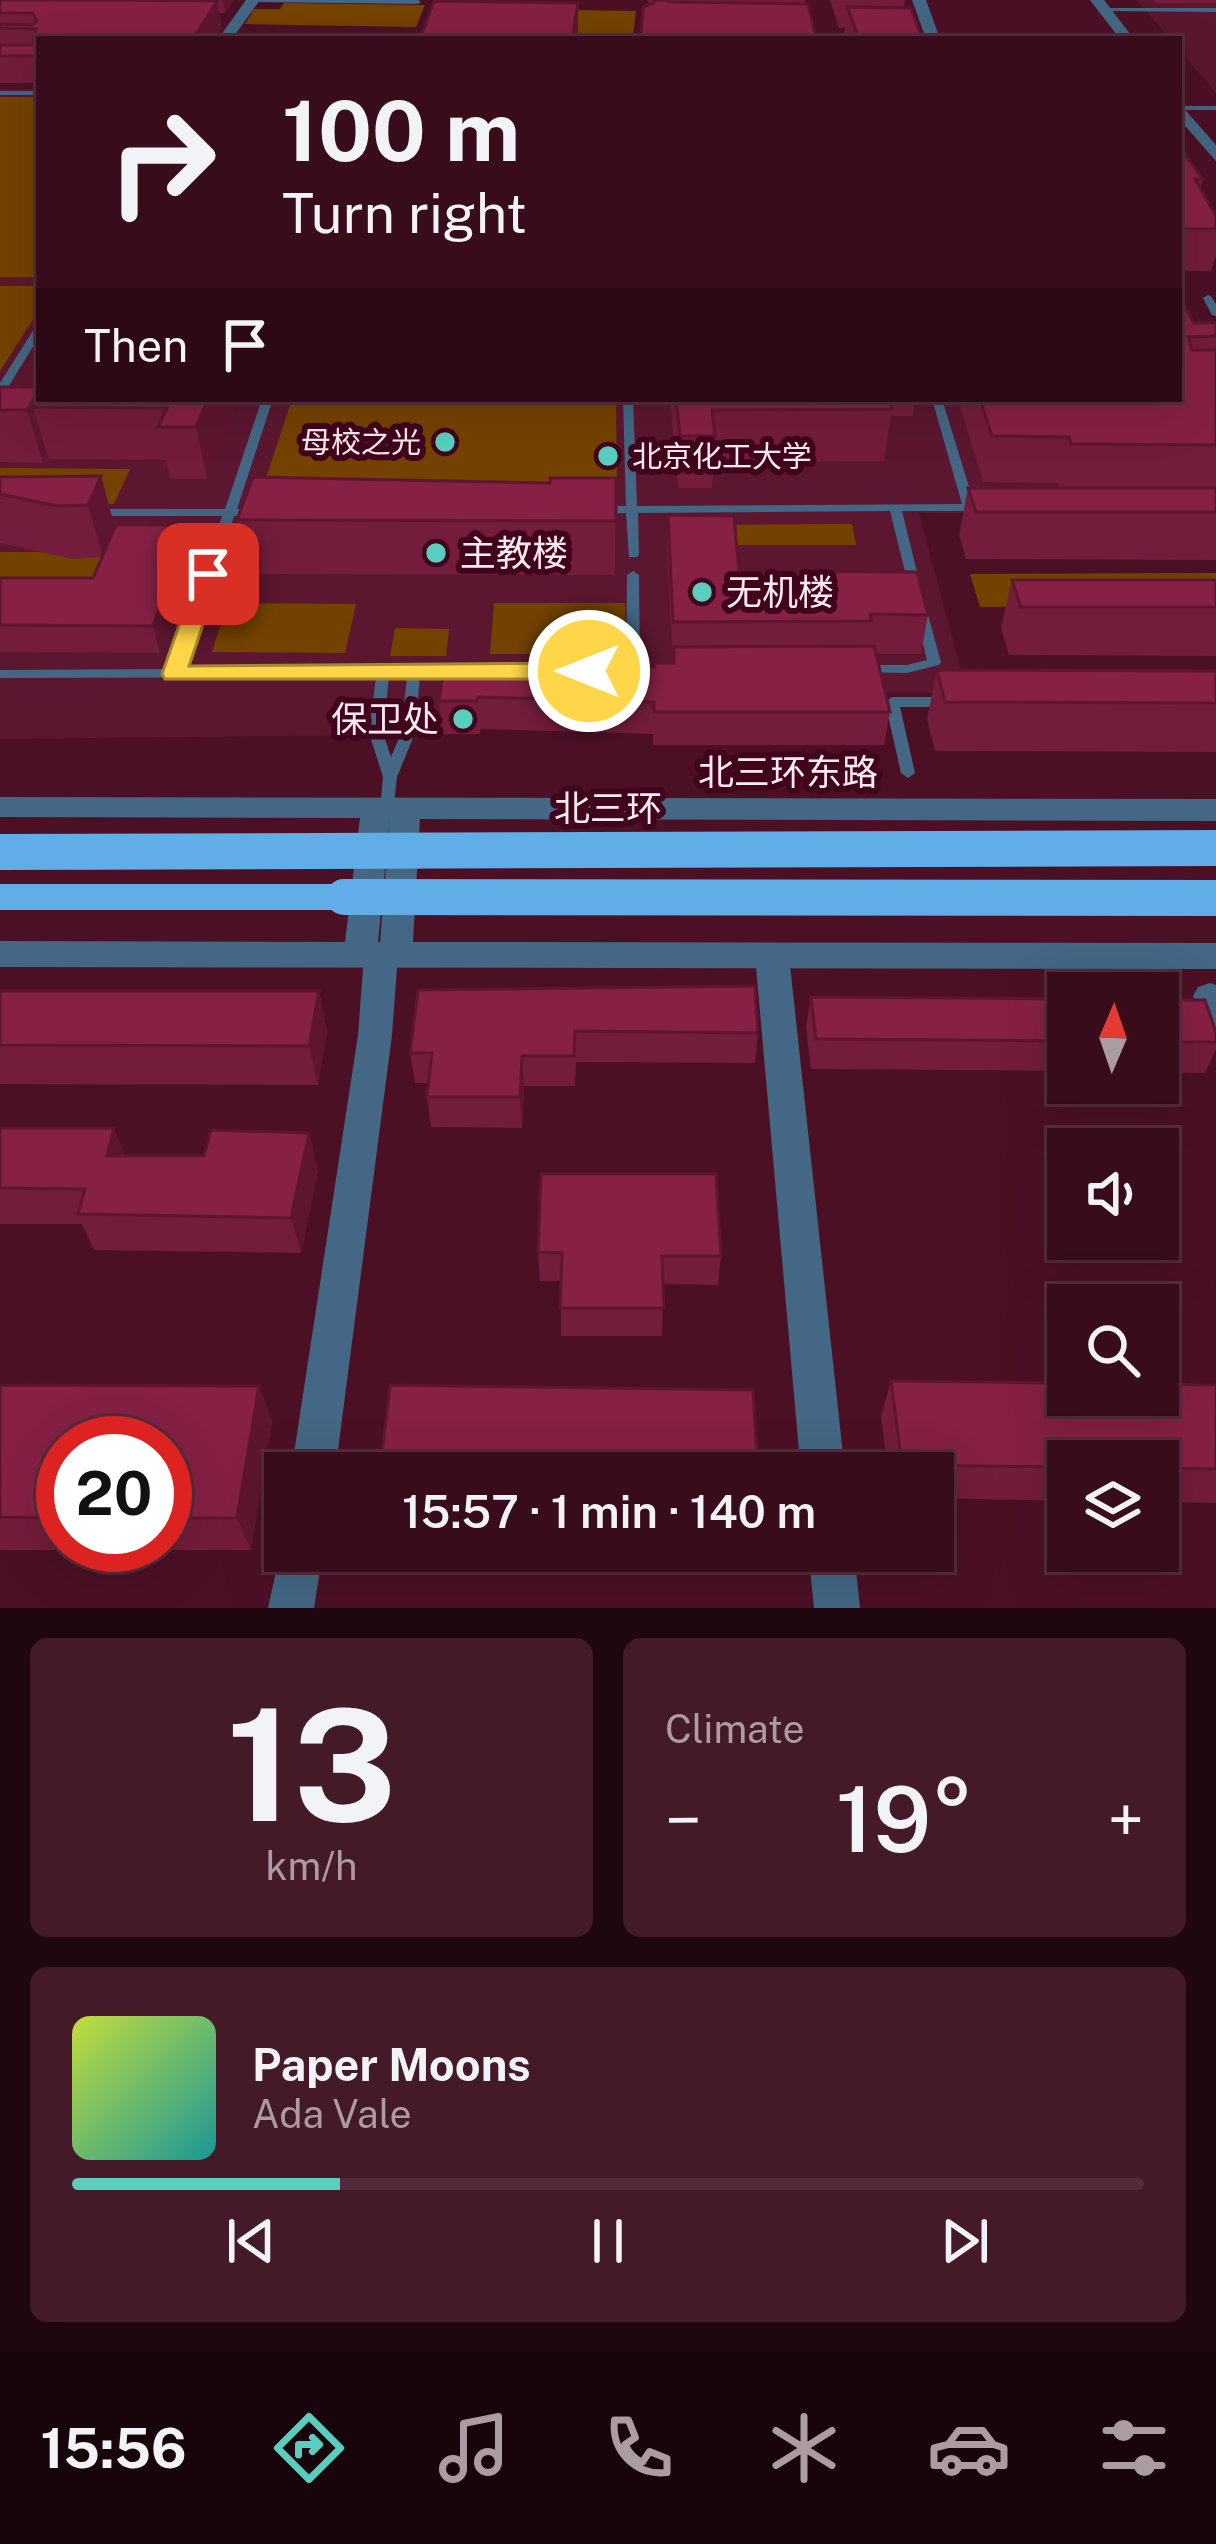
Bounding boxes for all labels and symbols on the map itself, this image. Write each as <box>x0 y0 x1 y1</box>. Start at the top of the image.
place label: 母校之光 <box>301 424 421 460</box>
marker: 母校之光 <box>432 429 458 455</box>
place label: 北京化工大学 <box>632 438 812 474</box>
marker: 北京化工大学 <box>595 443 621 469</box>
pin <box>157 523 259 625</box>
place label: 主教楼 <box>460 532 568 574</box>
marker: 主教楼 <box>423 540 449 566</box>
place label: 无机楼 <box>726 571 834 613</box>
marker: 无机楼 <box>689 579 715 605</box>
position arrow <box>526 608 652 734</box>
place label: 保卫处 <box>331 698 439 740</box>
marker: 保卫处 <box>450 706 476 732</box>
street label: 北三环东路 <box>698 751 878 793</box>
street label: 北三环 <box>554 787 662 829</box>
north arrow <box>1047 972 1179 1104</box>
speed limit sign: 20 <box>36 1416 192 1572</box>

